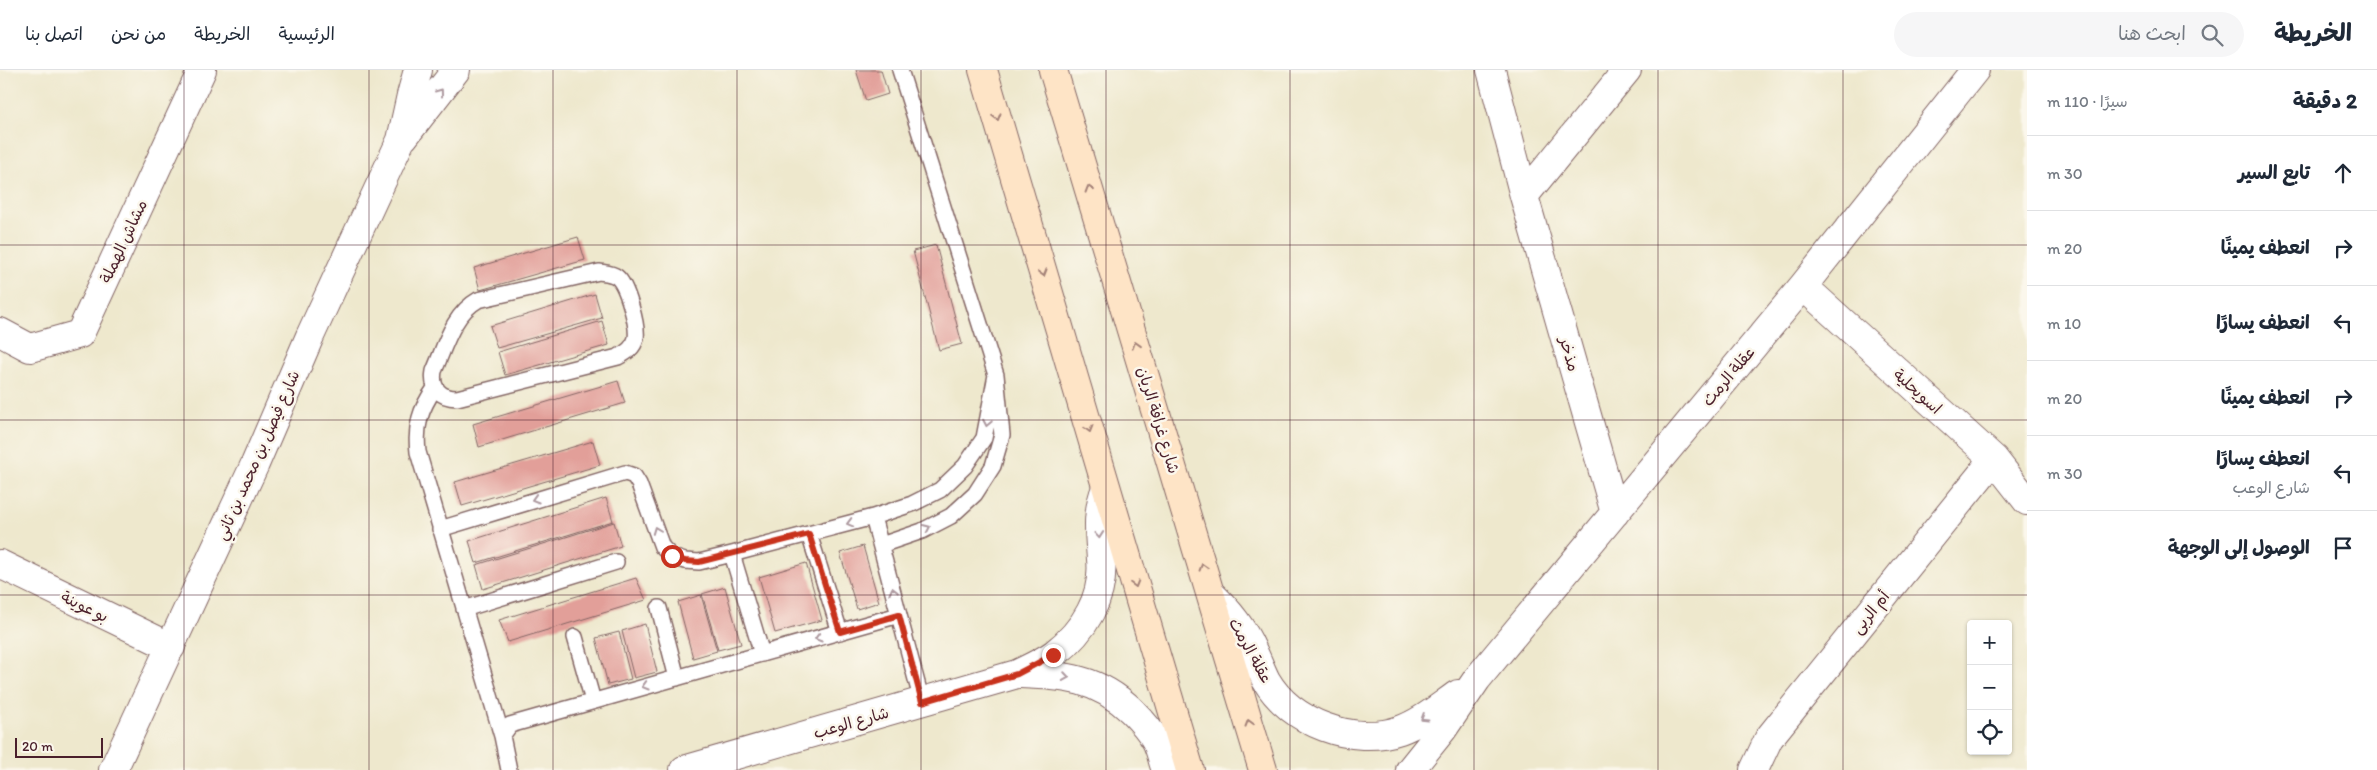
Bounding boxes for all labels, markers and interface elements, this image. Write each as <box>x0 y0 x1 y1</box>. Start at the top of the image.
search box <box>1894 12 2244 57</box>
text: الخريطة <box>2274 18 2352 47</box>
icon: search <box>2198 21 2226 49</box>
text: ابحث هنا <box>2118 22 2186 45</box>
text: اتصل بنا <box>25 23 83 45</box>
text: من نحن <box>111 23 166 45</box>
text: الخريطة <box>194 23 251 45</box>
text: الرئيسية <box>279 23 335 45</box>
one-way arrow <box>434 88 443 98</box>
text: 2 دقيقة <box>2293 88 2357 113</box>
text: سيرًا · 110 m <box>2047 92 2128 111</box>
one-way arrow <box>991 112 1002 121</box>
icon: ahead <box>2329 159 2357 187</box>
text: تابع السير <box>2238 161 2310 184</box>
text: 30 m <box>2047 164 2083 183</box>
one-way arrow <box>1084 186 1094 194</box>
street label: مشاش الهملة <box>96 197 151 286</box>
icon: right <box>2329 234 2357 262</box>
text: انعطف يمينًا <box>2221 236 2310 259</box>
text: 20 m <box>2047 239 2082 258</box>
one-way arrow <box>1037 268 1047 276</box>
icon: left <box>2329 309 2357 337</box>
text: انعطف يسارًا <box>2216 311 2310 334</box>
text: 10 m <box>2047 314 2081 333</box>
street label: مذخر <box>1555 333 1583 374</box>
one-way arrow <box>1131 341 1141 349</box>
street label: عقلة الرمث <box>1698 343 1759 410</box>
street label: شارع غرافة الريان <box>1131 364 1184 476</box>
street label: اسويحلية <box>1889 365 1946 419</box>
street label: شارع فيصل بن محمد بن ثاني <box>211 367 308 545</box>
icon: right <box>2329 384 2357 412</box>
text: انعطف يمينًا <box>2221 386 2310 409</box>
text: 20 m <box>2047 389 2082 408</box>
one-way arrow <box>982 419 992 427</box>
one-way arrow <box>1083 424 1093 432</box>
text: انعطف يسارًا <box>2216 447 2310 470</box>
icon: left <box>2329 459 2357 487</box>
text: 30 m <box>2047 464 2083 483</box>
text: شارع الوعب <box>2232 478 2310 497</box>
one-way arrow <box>531 494 539 504</box>
one-way arrow <box>845 517 854 528</box>
one-way arrow <box>922 524 931 535</box>
one-way arrow <box>652 527 662 535</box>
one-way arrow <box>1093 531 1104 539</box>
icon: arrive <box>2329 534 2357 562</box>
text: الوصول إلى الوجهة <box>2168 536 2310 559</box>
route start <box>661 545 684 568</box>
one-way arrow <box>1199 564 1209 572</box>
one-way arrow <box>1129 580 1139 588</box>
street label: بو عوينة <box>58 587 112 627</box>
one-way arrow <box>888 587 899 596</box>
street label: أم الربى <box>1847 587 1896 639</box>
street label: عقلة الرمث <box>1225 614 1276 686</box>
map controls <box>1967 620 2012 755</box>
button: + <box>1967 620 2012 665</box>
one-way arrow <box>814 632 823 643</box>
route end <box>1042 644 1065 667</box>
button: − <box>1967 665 2012 710</box>
one-way arrow <box>1062 671 1070 682</box>
one-way arrow <box>641 681 649 691</box>
street label: شارع الوعب <box>811 703 892 744</box>
button: locate <box>1967 710 2012 755</box>
one-way arrow <box>1420 712 1429 721</box>
one-way arrow <box>1245 720 1255 728</box>
scale bar <box>15 735 102 758</box>
text: 20 m <box>22 738 53 755</box>

